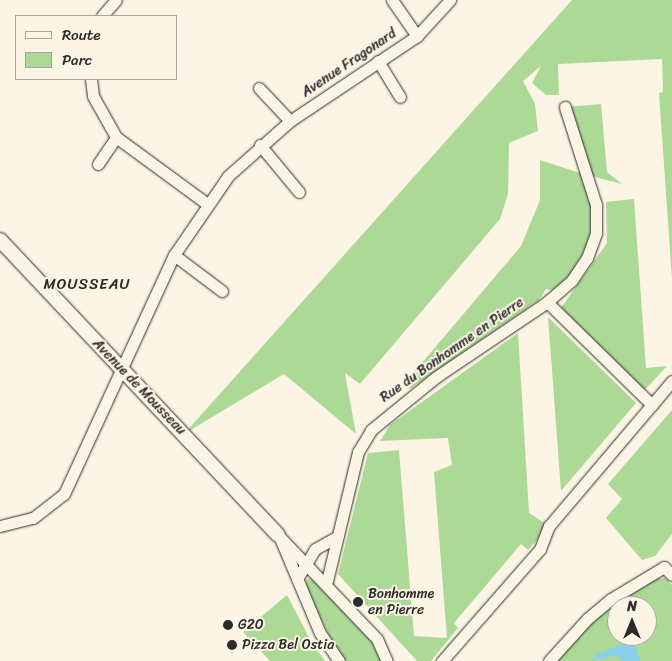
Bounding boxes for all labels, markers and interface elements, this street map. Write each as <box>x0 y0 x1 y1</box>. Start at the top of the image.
legend <box>15 15 178 80</box>
text: Route <box>62 22 101 48</box>
street label: Avenue Fragonard <box>298 25 400 101</box>
text: Parc <box>62 47 92 73</box>
district label: MOUSSEAU <box>43 276 131 294</box>
street label: Rue du Bonhomme en Pierre <box>377 294 527 406</box>
street label: Avenue de Mousseau <box>89 336 189 438</box>
place label: Bonhomme en Pierre <box>368 586 434 618</box>
text: N <box>627 594 637 619</box>
marker: Bonhomme en Pierre <box>352 596 364 608</box>
north arrow <box>607 596 657 646</box>
place label: G20 <box>238 617 264 633</box>
marker: G20 <box>222 619 234 631</box>
place label: Pizza Bel Ostia <box>242 637 335 653</box>
marker: Pizza Bel Ostia <box>226 639 238 651</box>

